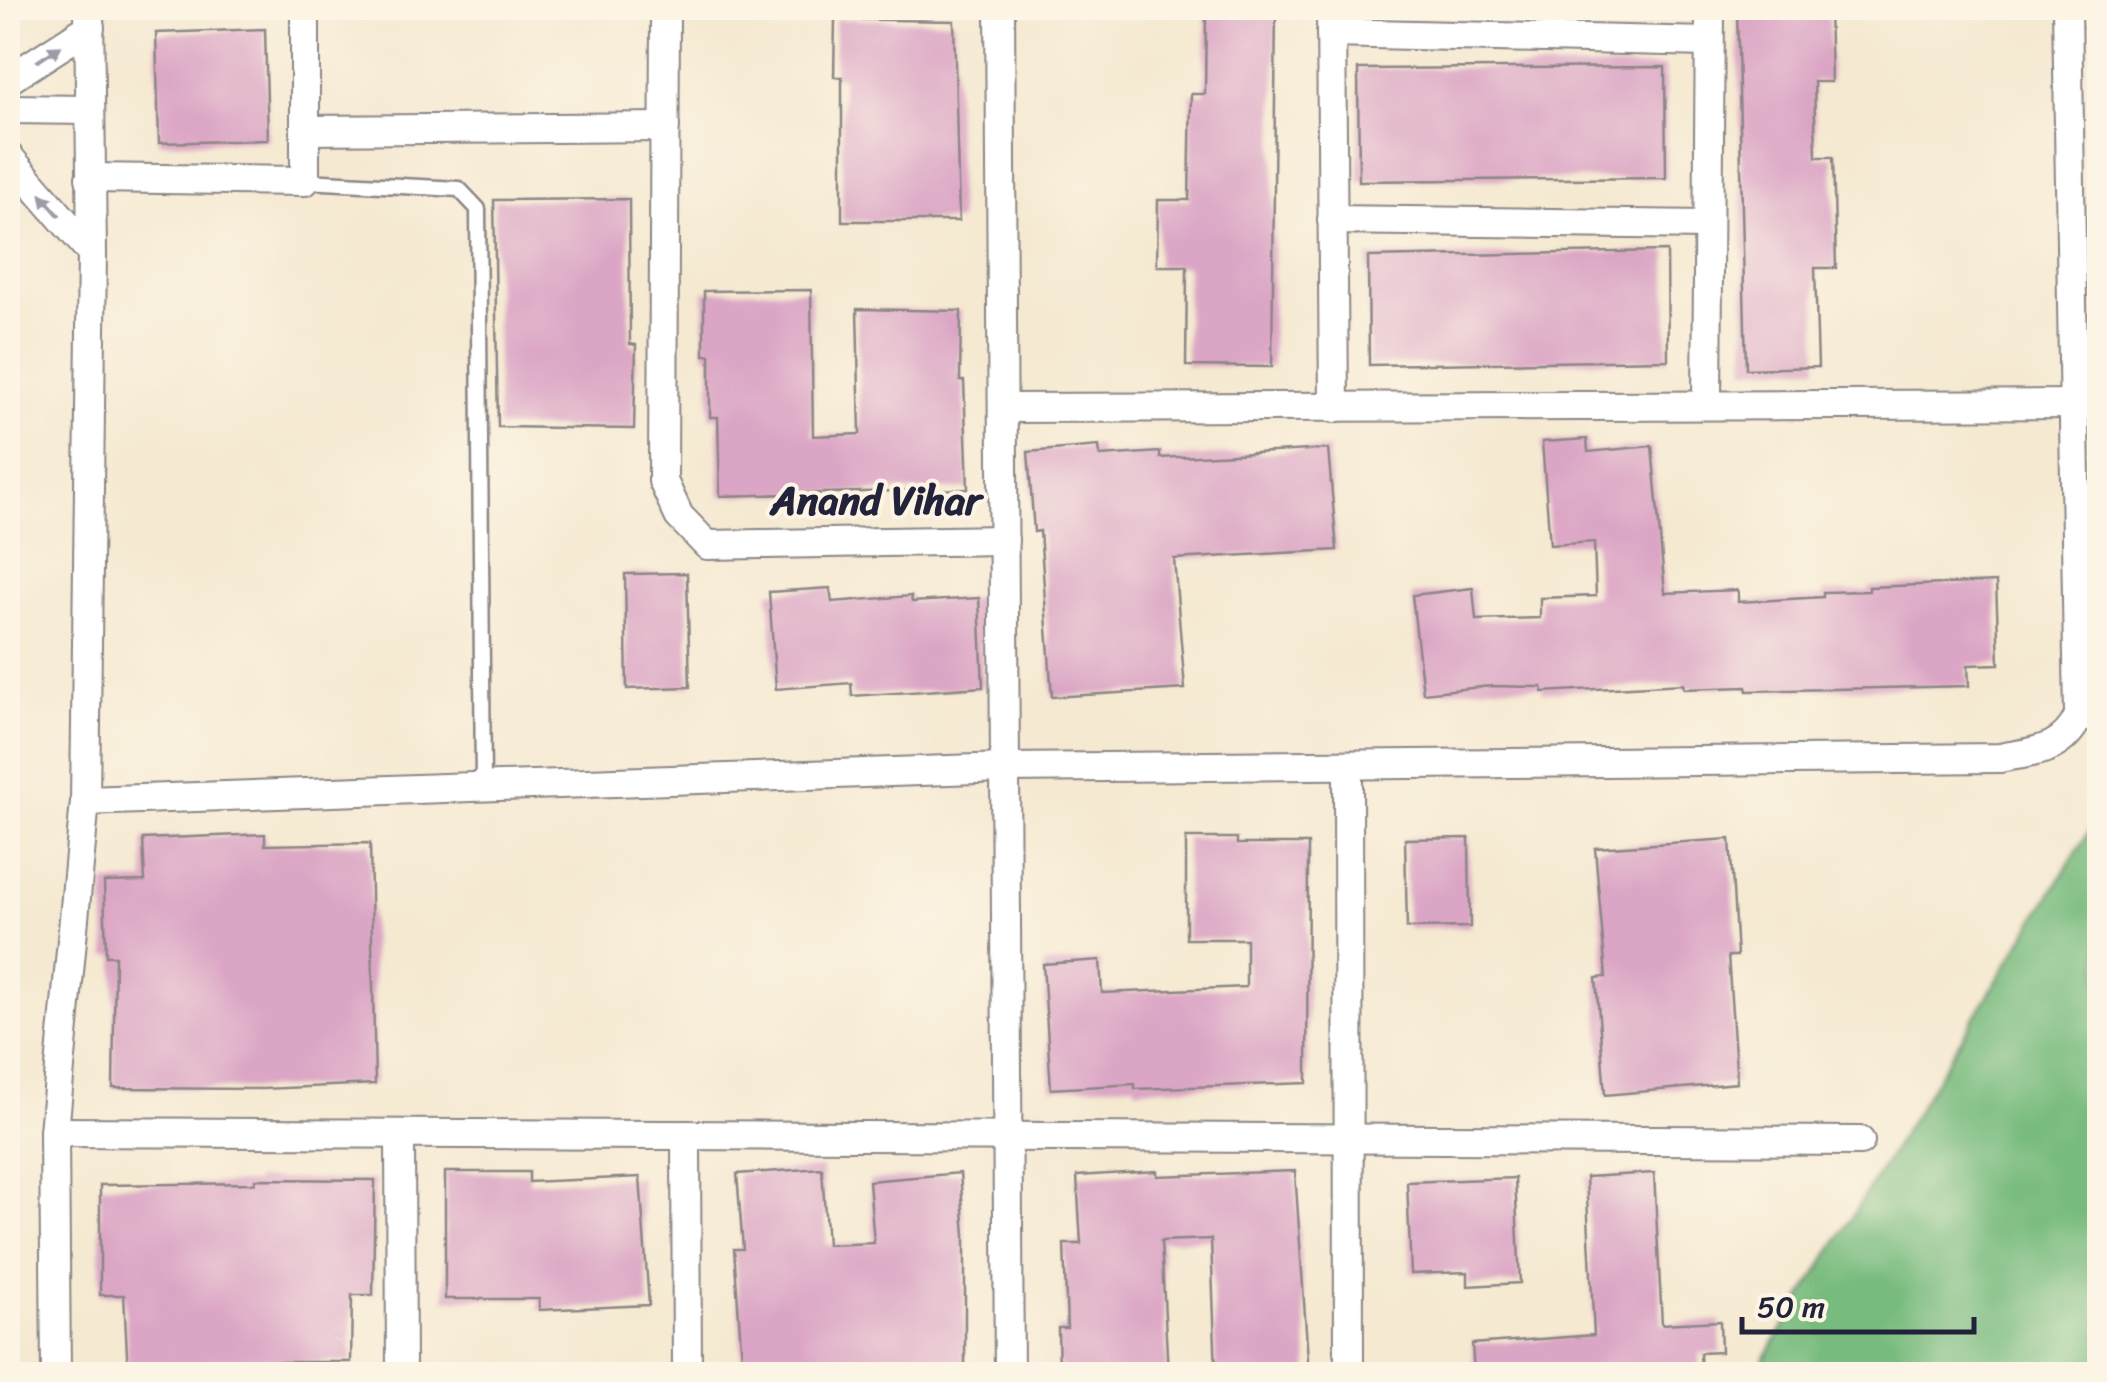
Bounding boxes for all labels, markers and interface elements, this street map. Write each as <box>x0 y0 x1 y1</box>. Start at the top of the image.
one-way arrow <box>35 45 62 63</box>
one-way arrow <box>39 193 61 218</box>
district label: Anand Vihar <box>769 465 985 536</box>
scale bar <box>1742 1272 1974 1334</box>
text: 50 m <box>1757 1280 1825 1334</box>

